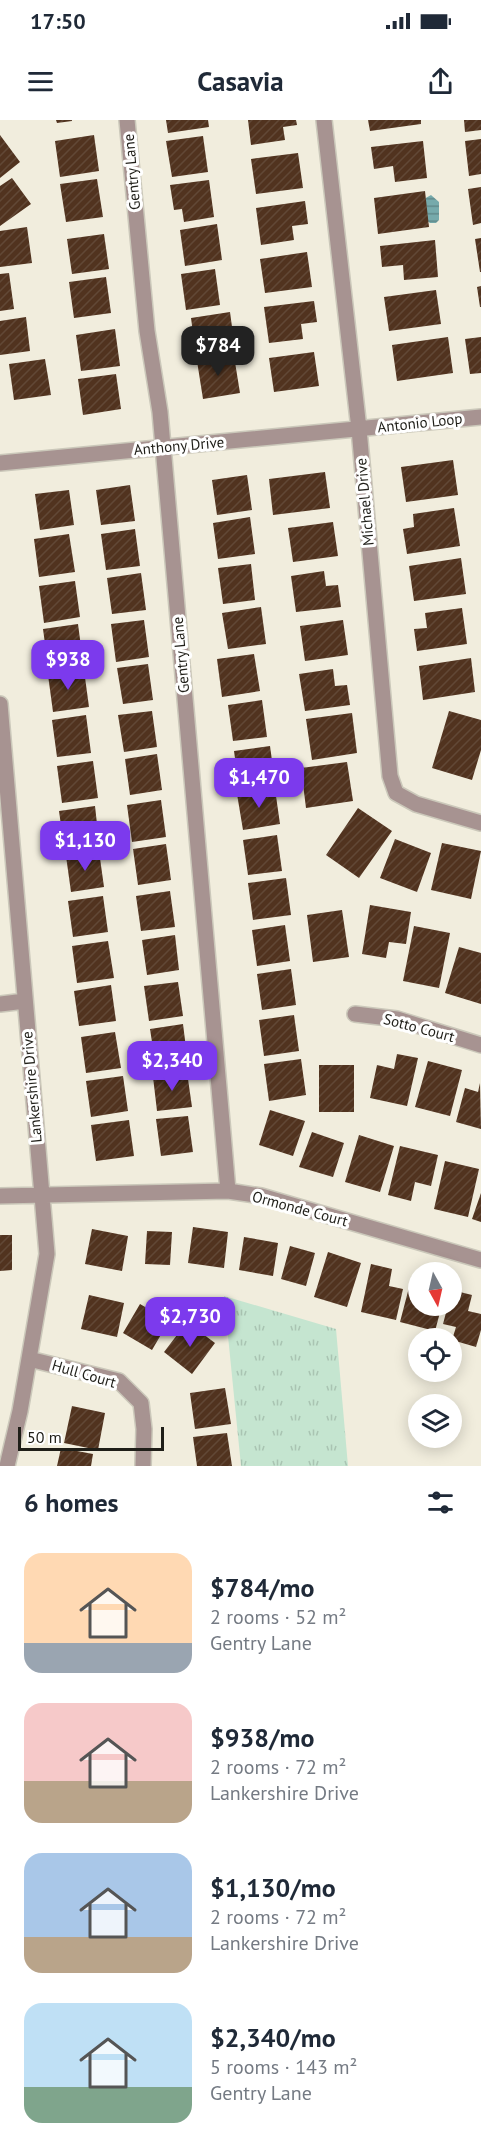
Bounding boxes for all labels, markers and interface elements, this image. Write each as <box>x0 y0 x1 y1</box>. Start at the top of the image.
text: 17:50 <box>30 7 86 35</box>
text: Casavia <box>197 64 284 98</box>
icon: menu <box>24 65 57 98</box>
icon: share <box>424 65 457 98</box>
street label: Gentry Lane <box>119 133 144 211</box>
pin: $784 <box>182 326 254 377</box>
text: $784 <box>195 332 241 358</box>
street label: Antonio Loop <box>377 409 463 436</box>
street label: Anthony Drive <box>133 432 225 459</box>
street label: Michael Drive <box>351 457 378 547</box>
street label: Gentry Lane <box>168 616 193 694</box>
pin: $938 <box>32 640 104 691</box>
text: $938 <box>45 646 91 672</box>
pin: $1,470 <box>210 758 308 809</box>
text: $1,470 <box>228 764 290 790</box>
pin: $1,130 <box>36 821 134 872</box>
text: $1,130 <box>54 827 116 853</box>
street label: Sotto Court <box>381 1009 457 1046</box>
street label: Lankershire Drive <box>17 1031 46 1144</box>
pin: $2,340 <box>123 1041 221 1092</box>
text: $2,340 <box>141 1047 203 1073</box>
street label: Ormonde Court <box>250 1187 350 1230</box>
north arrow <box>408 1262 462 1316</box>
map controls <box>408 1262 462 1448</box>
pin: $2,730 <box>141 1297 239 1348</box>
text: $2,730 <box>159 1303 221 1329</box>
button: locate <box>408 1328 462 1382</box>
street label: Hull Court <box>50 1355 118 1392</box>
button: layers <box>408 1394 462 1448</box>
scale bar <box>18 1424 164 1452</box>
text: 50 m <box>27 1427 62 1447</box>
text: 6 homes <box>24 1486 119 1519</box>
icon: filters <box>424 1486 457 1519</box>
text: $784/mo <box>210 1571 314 1604</box>
icon: home <box>72 1577 144 1649</box>
text: 2 rooms · 52 m² <box>210 1604 346 1630</box>
text: Gentry Lane <box>210 1630 312 1656</box>
text: $938/mo <box>210 1721 314 1754</box>
icon: home <box>72 1727 144 1799</box>
text: 2 rooms · 72 m² <box>210 1754 346 1780</box>
text: Lankershire Drive <box>210 1780 359 1806</box>
text: $1,130/mo <box>210 1871 336 1904</box>
icon: home <box>72 1877 144 1949</box>
text: 2 rooms · 72 m² <box>210 1904 346 1930</box>
text: Lankershire Drive <box>210 1930 359 1956</box>
text: $2,340/mo <box>210 2021 336 2054</box>
icon: home <box>72 2027 144 2099</box>
text: 5 rooms · 143 m² <box>210 2054 357 2080</box>
text: Gentry Lane <box>210 2080 312 2106</box>

